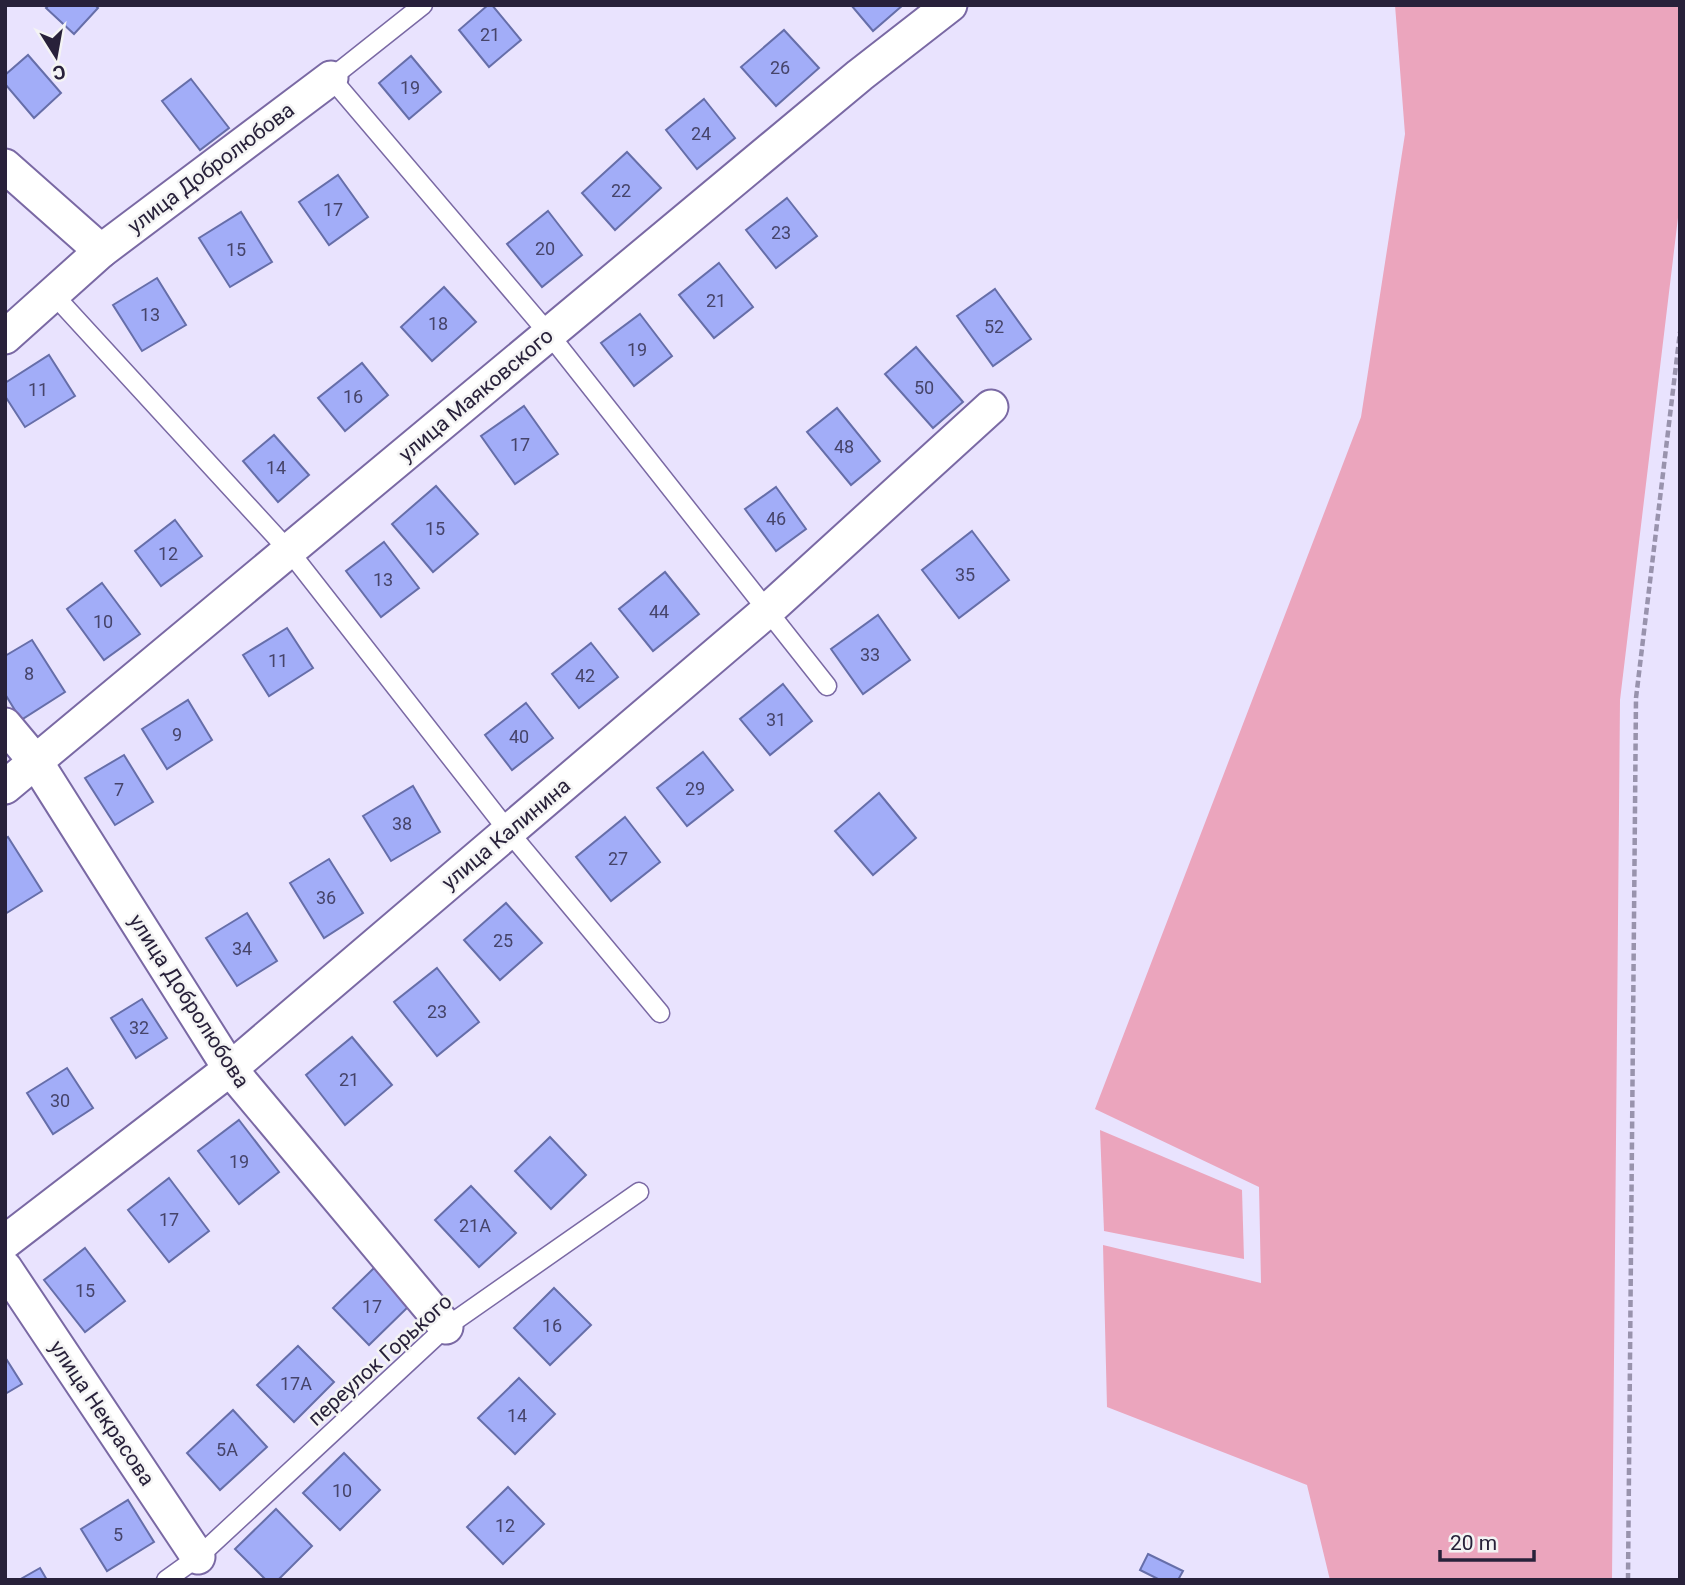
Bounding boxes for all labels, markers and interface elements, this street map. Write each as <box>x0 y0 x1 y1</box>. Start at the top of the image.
north arrow <box>21 21 91 91</box>
house number: 21 <box>480 24 500 45</box>
house number: 26 <box>770 57 790 78</box>
text: С <box>51 60 67 85</box>
house number: 19 <box>400 77 420 98</box>
street label: улица Добролюбова <box>123 98 299 238</box>
house number: 24 <box>691 123 711 144</box>
house number: 22 <box>611 180 631 201</box>
house number: 17 <box>323 199 343 220</box>
house number: 23 <box>771 222 791 243</box>
house number: 20 <box>535 238 555 259</box>
house number: 15 <box>226 239 246 260</box>
house number: 21 <box>706 290 726 311</box>
house number: 13 <box>140 304 160 325</box>
house number: 18 <box>428 313 448 334</box>
house number: 52 <box>984 316 1004 337</box>
street label: улица Маяковского <box>394 323 558 467</box>
house number: 19 <box>627 339 647 360</box>
house number: 50 <box>914 377 934 398</box>
house number: 11 <box>28 379 48 400</box>
house number: 16 <box>343 386 363 407</box>
house number: 17 <box>510 434 530 455</box>
house number: 48 <box>834 436 854 457</box>
house number: 14 <box>266 457 286 478</box>
house number: 46 <box>766 508 786 529</box>
house number: 15 <box>425 518 445 539</box>
house number: 12 <box>158 543 178 564</box>
house number: 35 <box>955 564 975 585</box>
house number: 13 <box>373 569 393 590</box>
house number: 44 <box>649 601 669 622</box>
house number: 10 <box>93 611 113 632</box>
house number: 33 <box>860 644 880 665</box>
house number: 11 <box>268 650 288 671</box>
house number: 8 <box>24 663 34 684</box>
house number: 42 <box>575 665 595 686</box>
house number: 31 <box>766 709 786 730</box>
house number: 9 <box>172 724 182 745</box>
house number: 40 <box>509 726 529 747</box>
street label: улица Калинина <box>437 773 575 895</box>
house number: 29 <box>685 778 705 799</box>
house number: 7 <box>114 779 124 800</box>
house number: 38 <box>392 813 412 834</box>
house number: 27 <box>608 848 628 869</box>
house number: 36 <box>316 887 336 908</box>
street label: улица Добролюбова <box>124 910 254 1092</box>
house number: 25 <box>493 930 513 951</box>
house number: 34 <box>232 938 252 959</box>
house number: 23 <box>427 1001 447 1022</box>
house number: 32 <box>129 1017 149 1038</box>
house number: 21 <box>339 1069 359 1090</box>
house number: 30 <box>50 1090 70 1111</box>
house number: 19 <box>229 1151 249 1172</box>
house number: 17 <box>159 1209 179 1230</box>
house number: 21А <box>459 1215 491 1236</box>
house number: 15 <box>75 1280 95 1301</box>
street label: переулок Горького <box>303 1289 457 1431</box>
house number: 17 <box>362 1296 382 1317</box>
house number: 16 <box>542 1315 562 1336</box>
street label: улица Некрасова <box>45 1336 159 1490</box>
house number: 17А <box>280 1373 312 1394</box>
house number: 14 <box>507 1405 527 1426</box>
house number: 5А <box>216 1439 238 1460</box>
house number: 10 <box>332 1480 352 1501</box>
house number: 12 <box>495 1515 515 1536</box>
scale bar <box>1440 1518 1534 1562</box>
house number: 5 <box>113 1524 123 1545</box>
text: 20 m <box>1450 1531 1497 1555</box>

